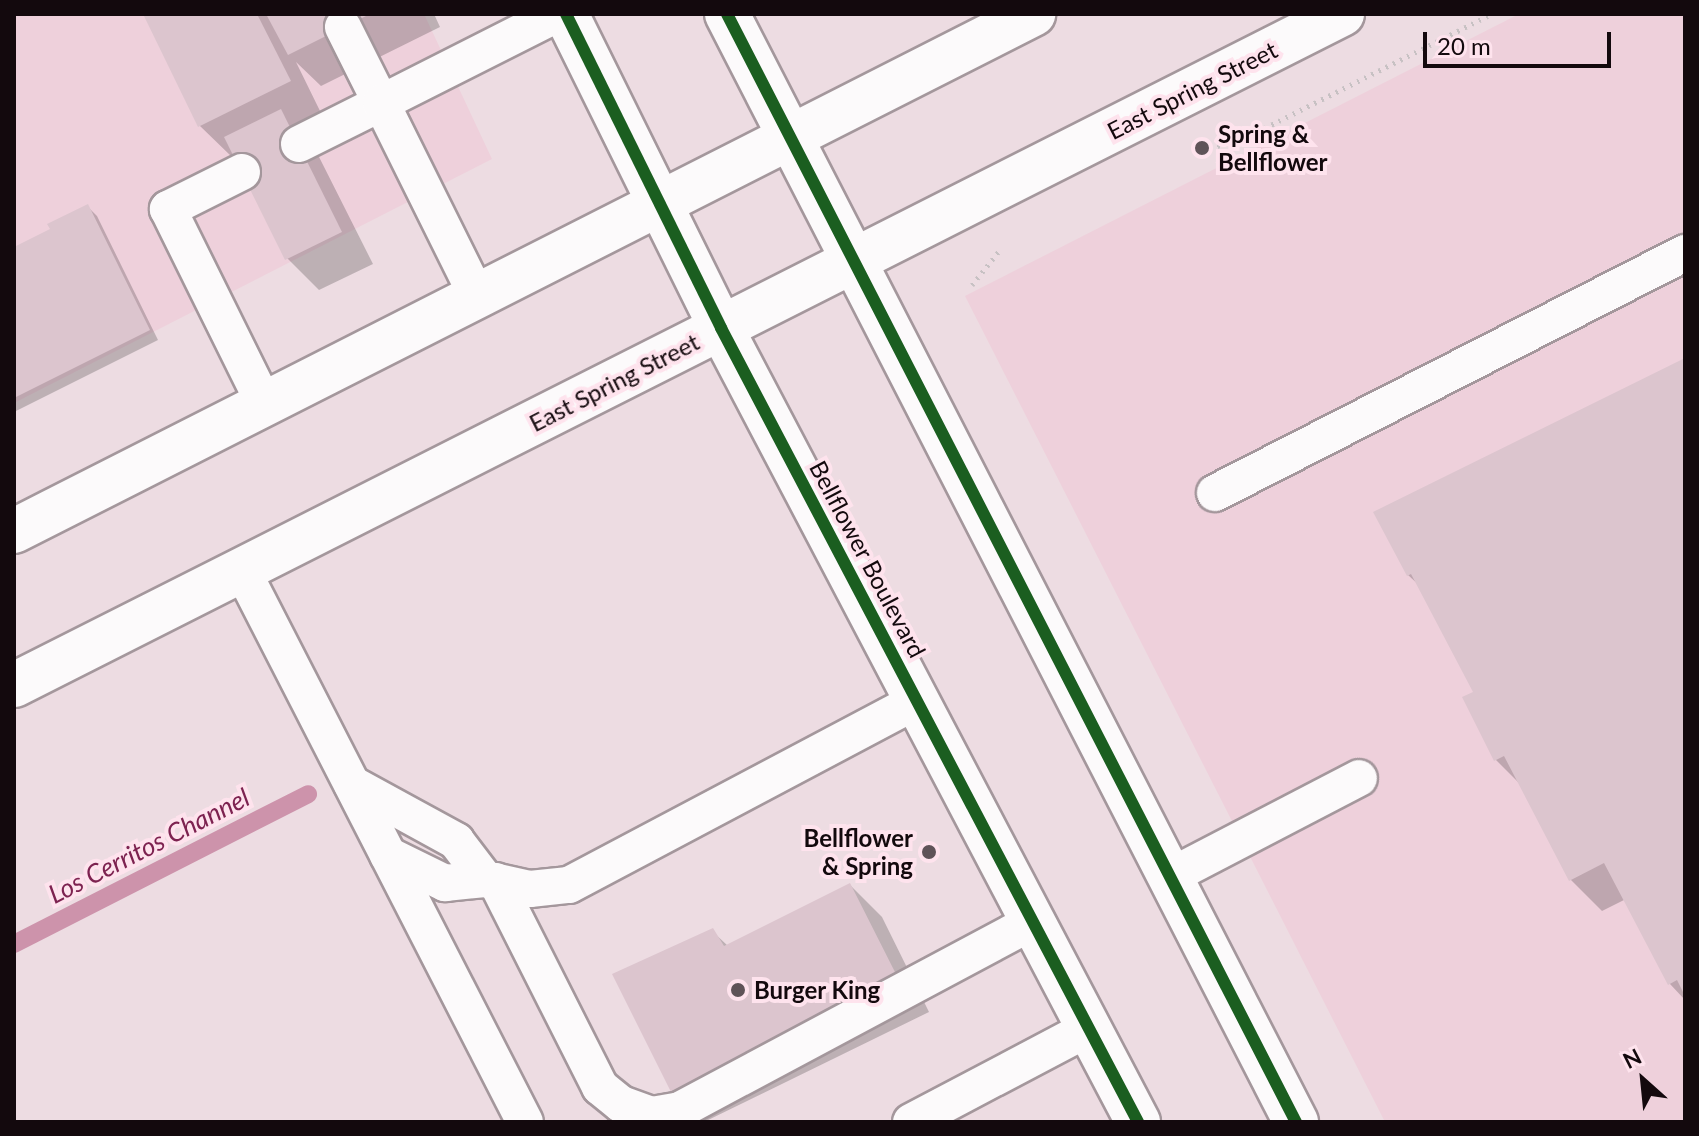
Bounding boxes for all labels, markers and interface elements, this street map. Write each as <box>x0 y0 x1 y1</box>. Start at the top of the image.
scale bar <box>1427 16 1615 66</box>
text: 20 m <box>1437 31 1491 60</box>
street label: East Spring Street <box>1102 35 1282 145</box>
place label: Spring & Bellflower <box>1218 120 1327 176</box>
marker: Spring & Bellflower <box>1193 139 1211 157</box>
street label: East Spring Street <box>524 327 704 437</box>
street label: Bellflower Boulevard <box>804 455 932 663</box>
water label: Los Cerritos Channel <box>43 782 255 910</box>
place label: Bellflower & Spring <box>804 824 913 880</box>
marker: Bellflower & Spring <box>920 843 938 861</box>
place label: Burger King <box>754 976 881 1004</box>
marker: Burger King <box>729 981 747 999</box>
north arrow <box>1603 1040 1683 1120</box>
text: N <box>1618 1042 1646 1074</box>

